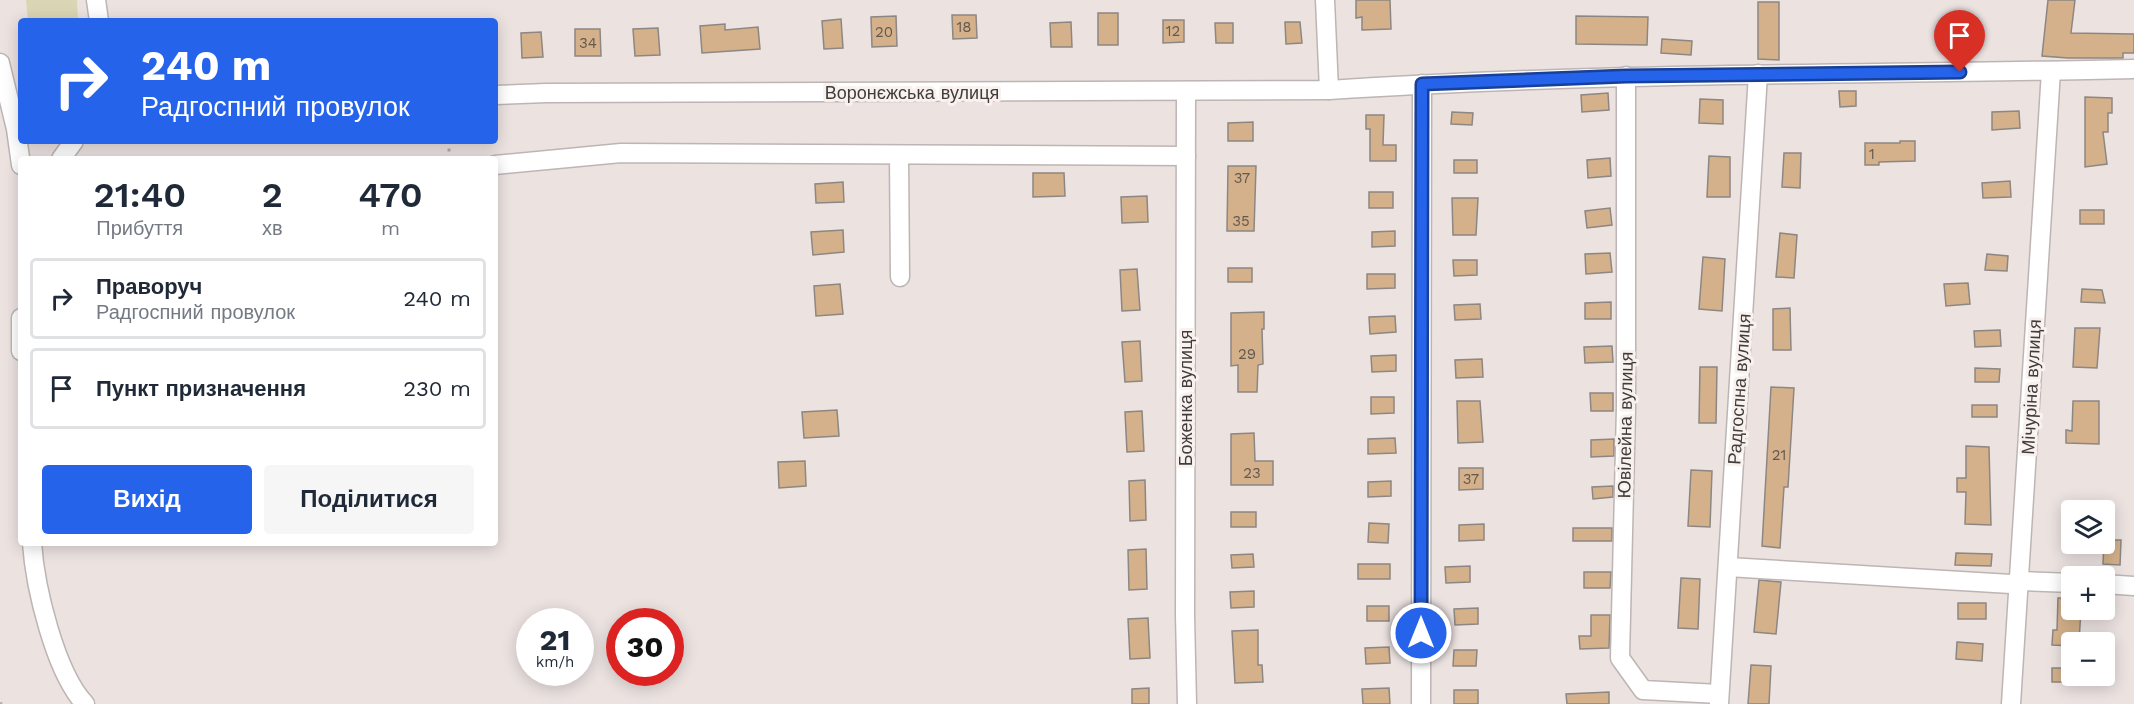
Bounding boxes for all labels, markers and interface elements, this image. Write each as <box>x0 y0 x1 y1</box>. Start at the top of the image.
pin <box>1934 10 1985 72</box>
house number: 18 <box>956 18 972 36</box>
icon: arrive <box>1943 19 1976 52</box>
house number: 12 <box>1166 22 1180 40</box>
house number: 20 <box>875 23 893 41</box>
house number: 34 <box>579 34 597 52</box>
text: 240 m <box>141 41 271 90</box>
icon: right <box>42 42 120 120</box>
street label: Воронєжська вулиця <box>825 82 999 103</box>
text: Радгоспний провулок <box>141 91 410 123</box>
house number: 1 <box>1869 145 1875 163</box>
house number: 37 <box>1234 169 1250 187</box>
text: 21:40 <box>93 174 186 216</box>
text: 2 <box>262 174 283 216</box>
text: 470 <box>358 174 423 216</box>
house number: 35 <box>1232 212 1250 230</box>
text: Прибуття <box>96 216 183 240</box>
text: хв <box>262 216 283 240</box>
text: m <box>381 216 400 240</box>
text: Праворуч <box>96 274 202 299</box>
icon: right <box>45 282 78 315</box>
text: 240 m <box>403 286 471 311</box>
text: Радгоспний провулок <box>96 300 295 324</box>
street label: Радгоспна вулиця <box>1723 313 1755 465</box>
street label: Мічуріна вулиця <box>2017 319 2045 455</box>
street label: Боженка вулиця <box>1175 330 1196 466</box>
house number: 29 <box>1238 345 1256 363</box>
street label: Ювілейна вулиця <box>1613 351 1637 499</box>
icon: arrive <box>45 372 78 405</box>
text: Пункт призначення <box>96 376 306 401</box>
text: 230 m <box>403 376 471 401</box>
house number: 21 <box>1772 446 1786 464</box>
house number: 23 <box>1243 464 1261 482</box>
button: Вихід <box>42 465 252 534</box>
button: Поділитися <box>264 465 474 534</box>
house number: 37 <box>1463 470 1479 488</box>
map controls <box>2061 500 2115 686</box>
button: layers <box>2061 500 2115 554</box>
button: + <box>2061 566 2115 620</box>
position arrow <box>1389 601 1453 665</box>
speed limit sign: 30 <box>606 608 684 686</box>
text: 21 <box>540 622 570 657</box>
button: − <box>2061 632 2115 686</box>
text: km/h <box>536 653 574 671</box>

